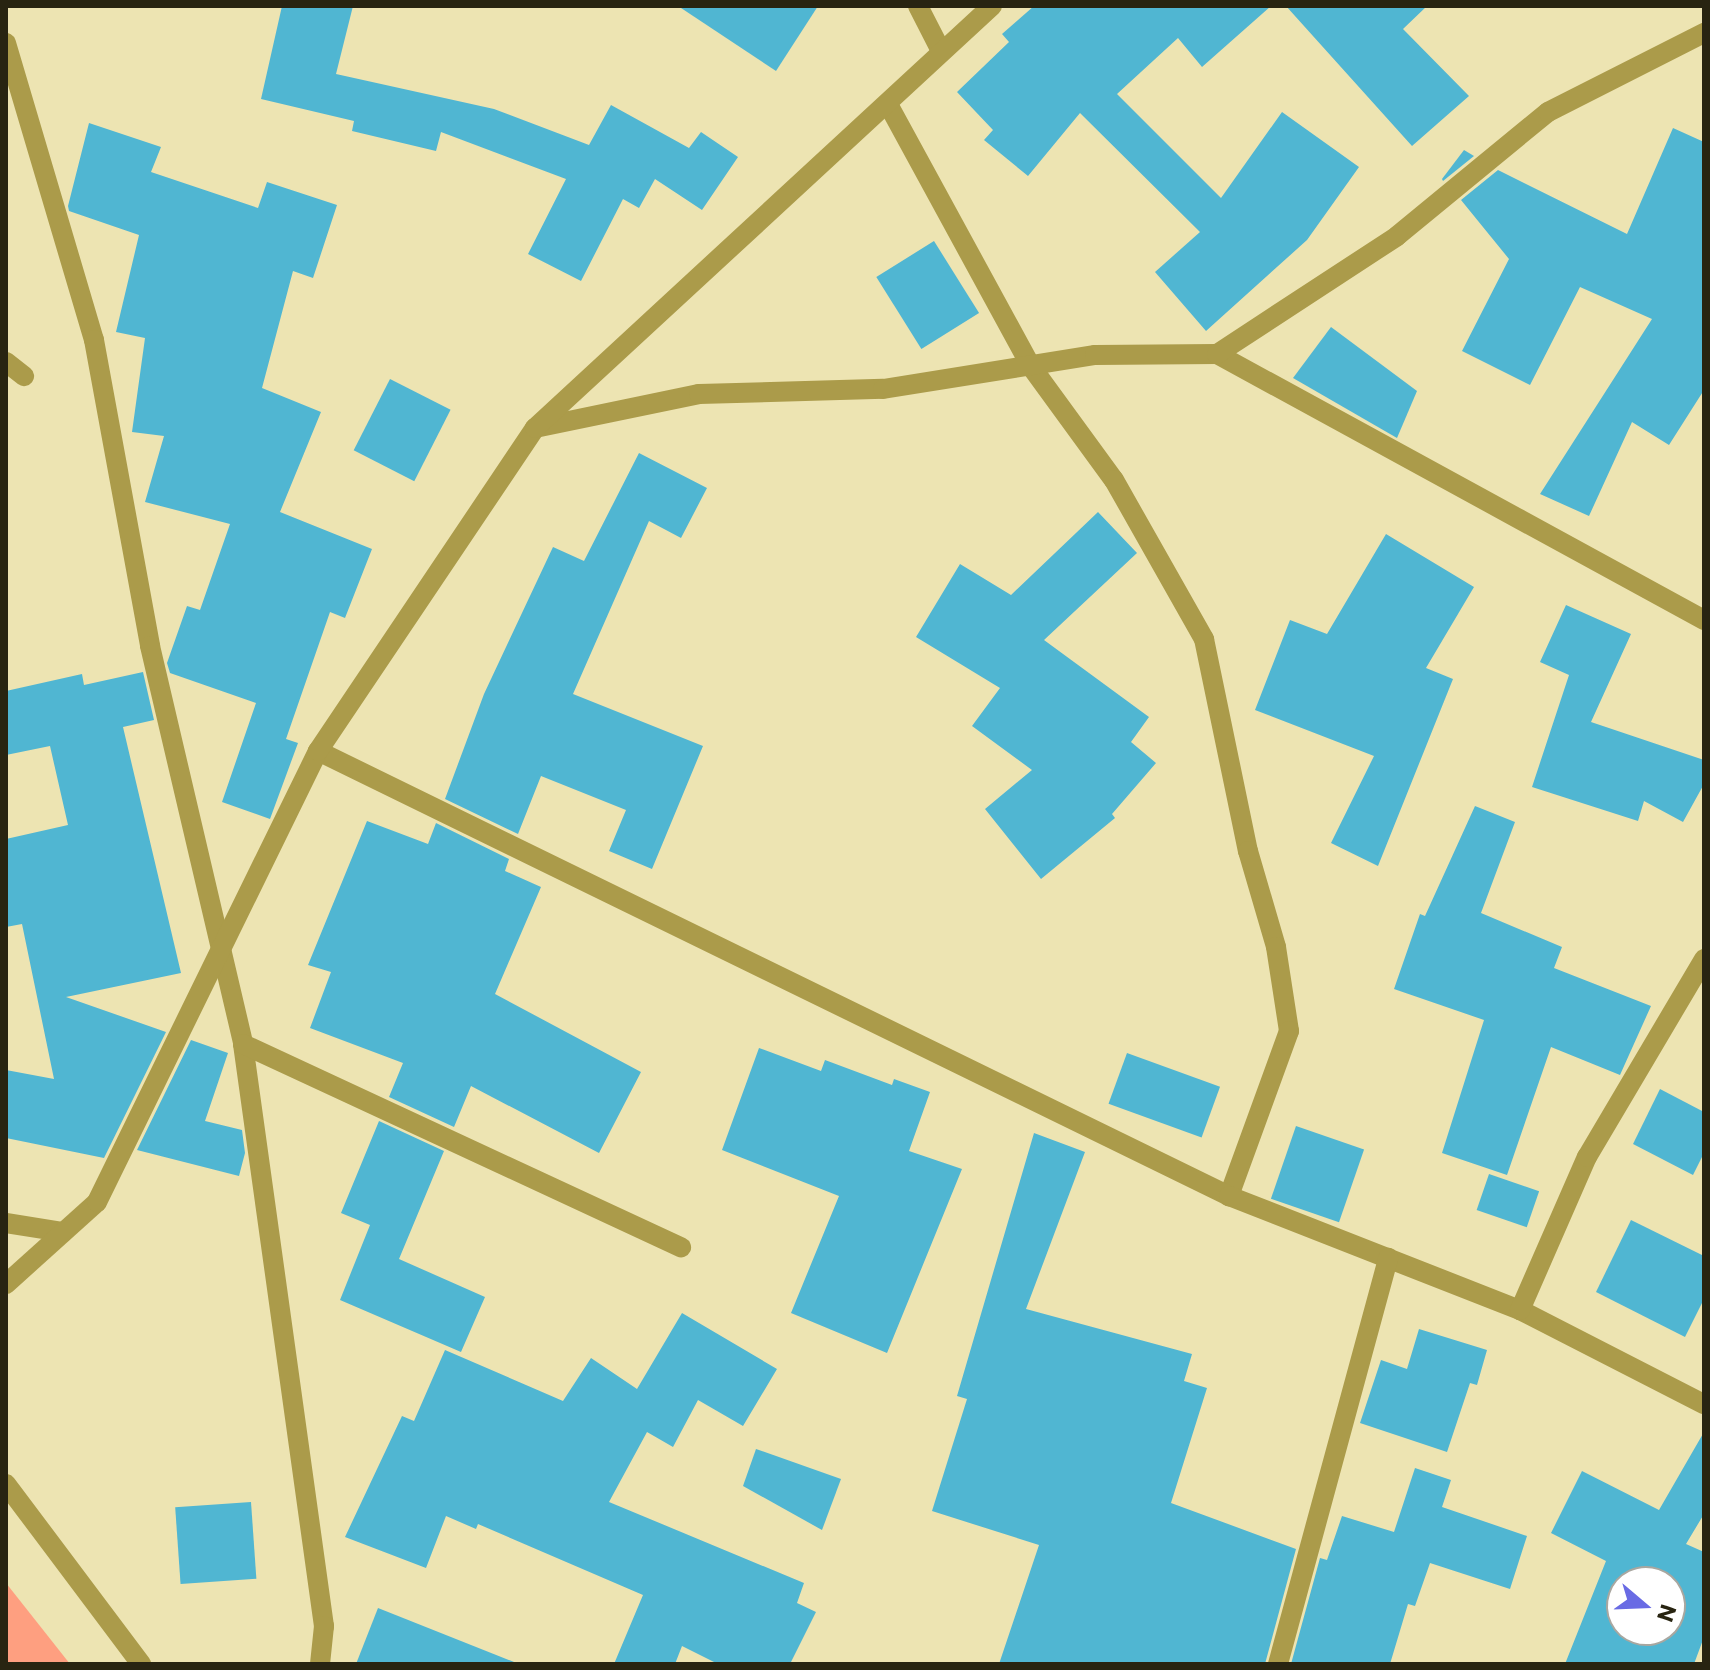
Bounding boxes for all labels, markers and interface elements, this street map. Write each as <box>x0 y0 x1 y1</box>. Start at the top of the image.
north arrow <box>1606 1566 1686 1646</box>
text: N <box>1652 1601 1683 1626</box>

